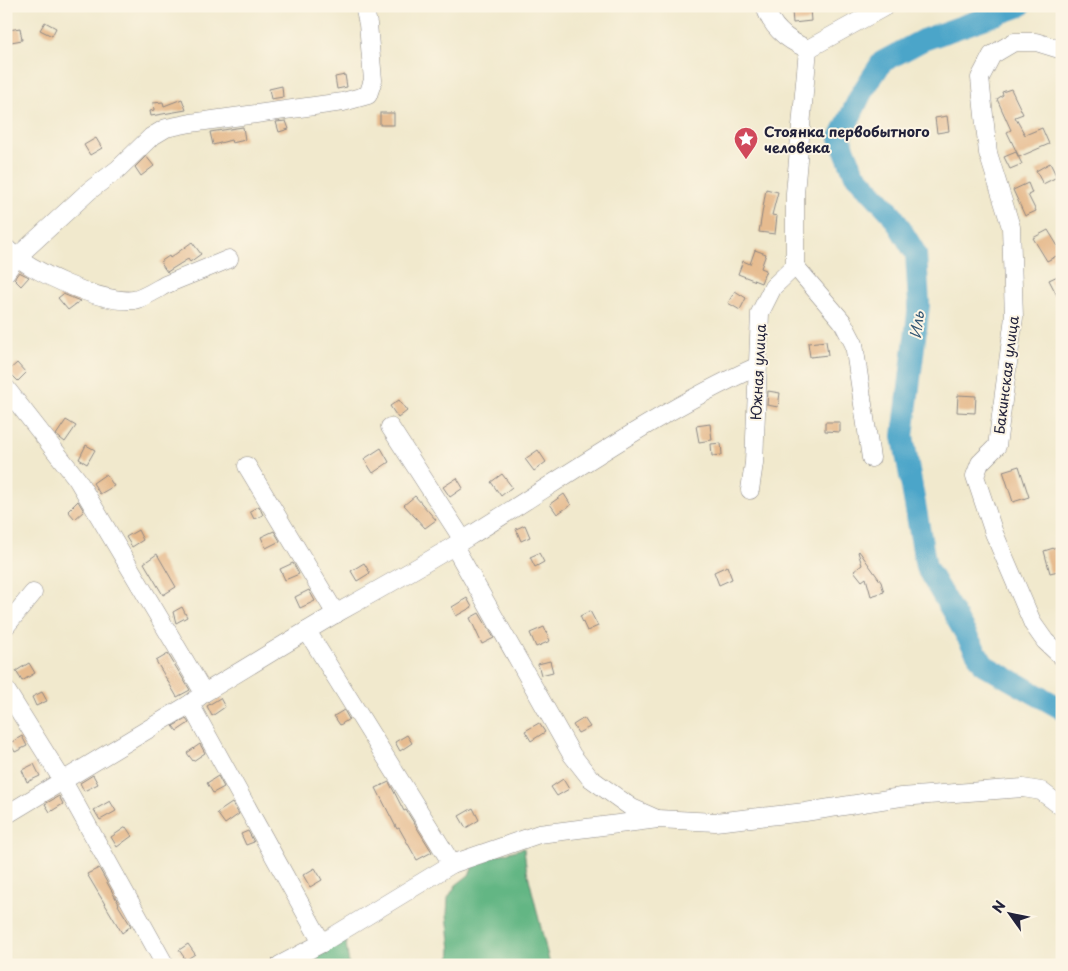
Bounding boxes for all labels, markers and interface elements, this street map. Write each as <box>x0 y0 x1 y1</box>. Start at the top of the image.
place label: Стоянка первобытного человека <box>764 121 930 158</box>
place icon: Стоянка первобытного человека <box>733 126 759 160</box>
water label: Иль <box>903 309 929 340</box>
street label: Бакинская улица <box>988 314 1024 435</box>
street label: Южная улица <box>745 323 771 421</box>
north arrow <box>986 888 1036 938</box>
text: N <box>987 896 1011 917</box>

